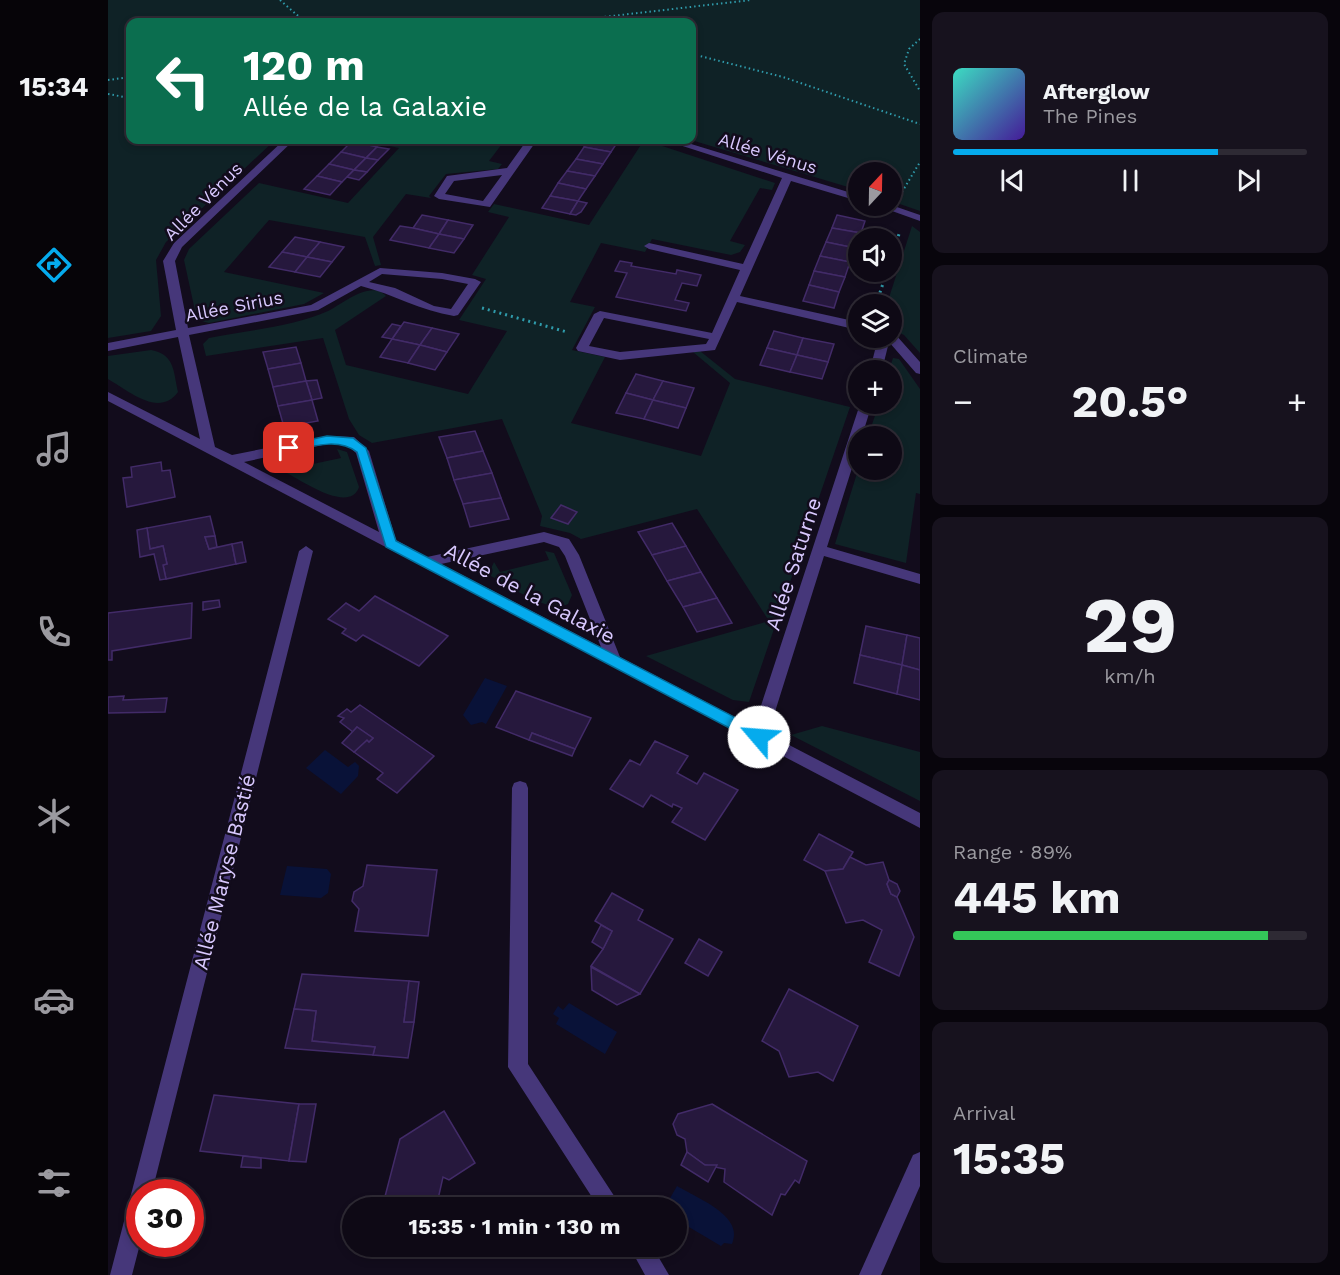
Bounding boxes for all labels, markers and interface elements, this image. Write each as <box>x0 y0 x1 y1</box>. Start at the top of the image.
text: 120 m <box>243 41 365 90</box>
icon: left <box>144 42 222 120</box>
text: 15:34 <box>20 71 89 103</box>
text: Afterglow <box>1043 79 1150 104</box>
text: Allée de la Galaxie <box>243 91 487 123</box>
text: The Pines <box>1043 104 1137 128</box>
street label: Allée Vénus <box>716 128 820 178</box>
street label: Allée Vénus <box>159 157 247 245</box>
north arrow <box>848 162 902 216</box>
map controls <box>848 162 902 480</box>
icon: previous <box>996 164 1029 197</box>
icon: pause <box>1114 164 1147 197</box>
icon: next <box>1232 164 1265 197</box>
button: sound <box>848 228 902 282</box>
icon: directions <box>33 244 75 286</box>
street label: Allée Sirius <box>184 286 284 326</box>
button: layers <box>848 294 902 348</box>
text: Climate <box>953 344 1028 368</box>
button: + <box>848 360 902 414</box>
text: 20.5° <box>1072 375 1188 428</box>
text: − <box>953 382 973 421</box>
text: + <box>1287 382 1307 421</box>
pin <box>263 422 314 473</box>
button: − <box>848 426 902 480</box>
icon: music <box>33 428 75 470</box>
icon: arrive <box>272 431 305 464</box>
street label: Allée Saturne <box>760 494 826 634</box>
street label: Allée de la Galaxie <box>440 537 620 649</box>
text: 29 <box>1083 579 1177 671</box>
icon: phone <box>33 611 75 653</box>
text: km/h <box>1104 664 1156 688</box>
position arrow <box>727 705 791 769</box>
street label: Allée Maryse Bastié <box>188 772 260 972</box>
icon: climate <box>33 795 75 837</box>
text: Range · 89% <box>953 840 1072 864</box>
text: 445 km <box>953 871 1121 924</box>
icon: car <box>33 979 75 1021</box>
text: Arrival <box>953 1101 1015 1125</box>
text: 15:35 <box>953 1132 1065 1185</box>
icon: filters <box>33 1162 75 1204</box>
speed limit sign: 30 <box>126 1179 204 1257</box>
text: 15:35 · 1 min · 130 m <box>409 1214 620 1239</box>

